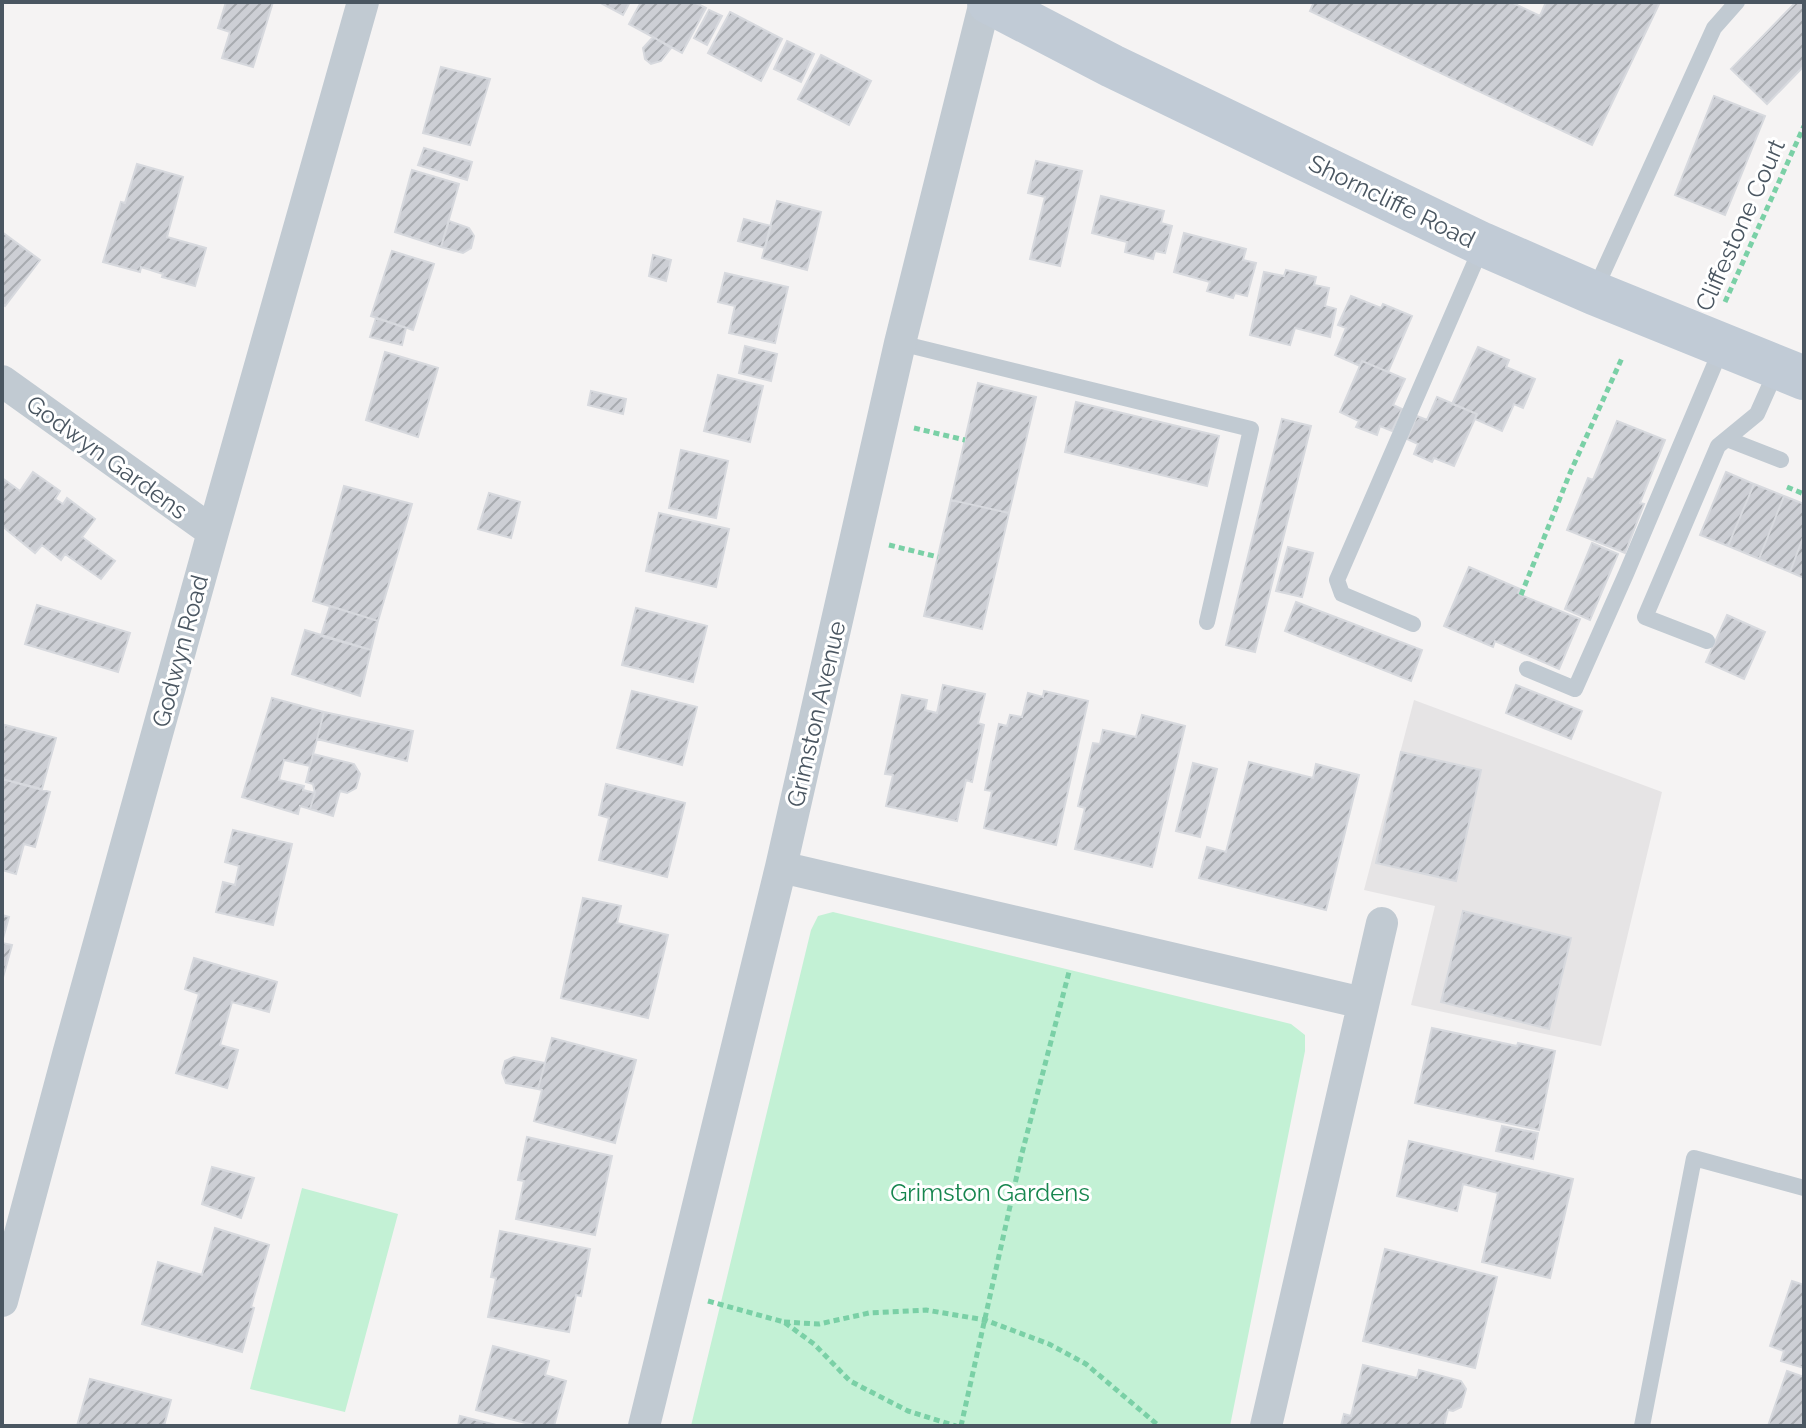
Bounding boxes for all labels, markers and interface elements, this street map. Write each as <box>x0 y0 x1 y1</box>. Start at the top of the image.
street label: Cliffestone Court <box>1689 134 1791 316</box>
street label: Shorncliffe Road <box>1304 148 1480 254</box>
street label: Godwyn Gardens <box>21 389 193 525</box>
street label: Godwyn Road <box>146 572 214 730</box>
street label: Grimston Avenue <box>780 618 852 810</box>
park label: Grimston Gardens <box>890 1178 1090 1207</box>

